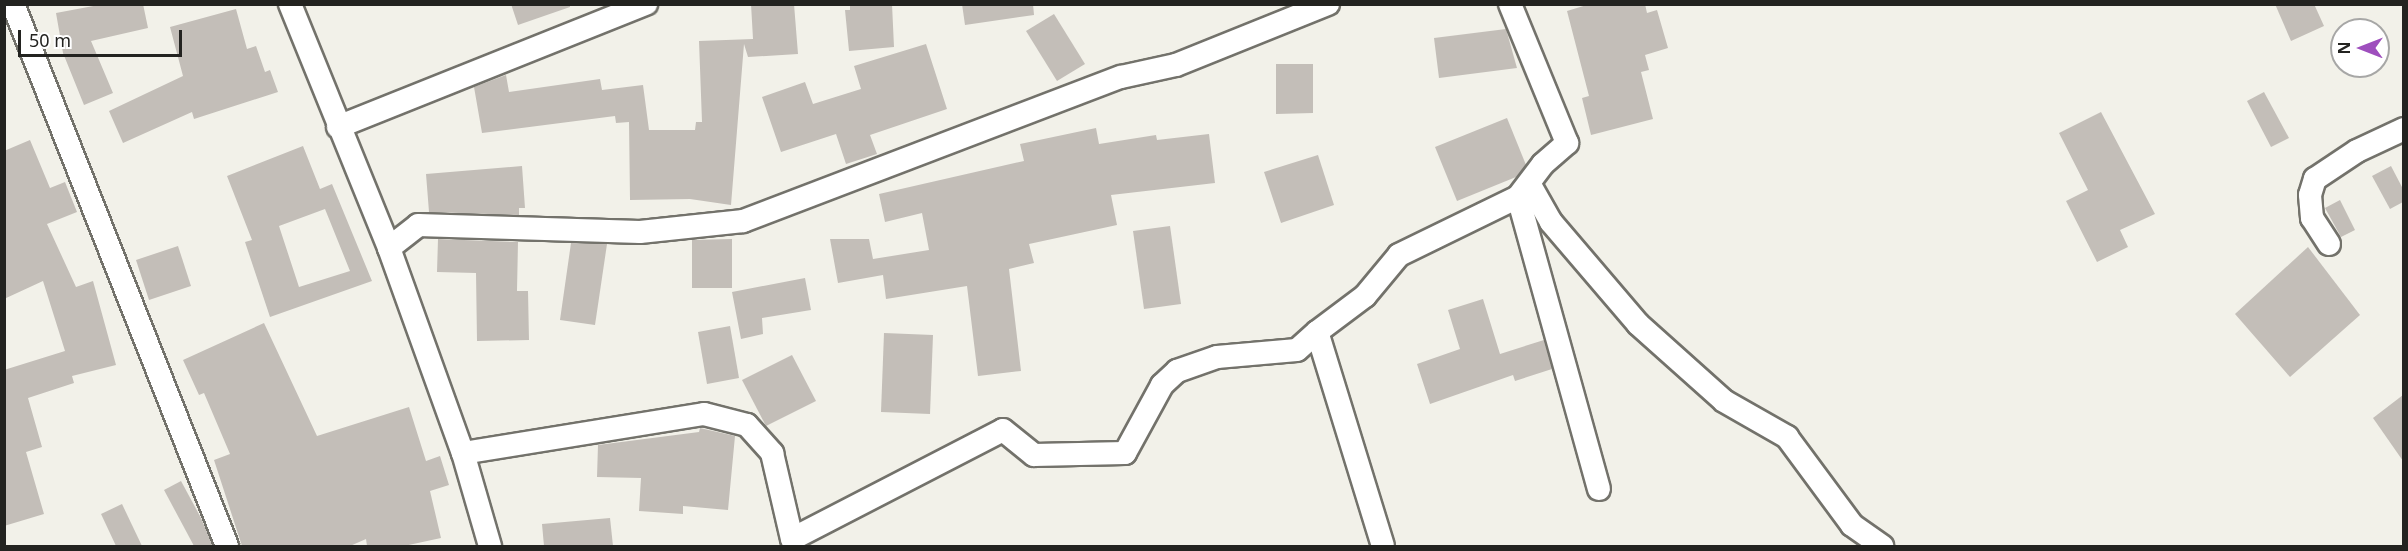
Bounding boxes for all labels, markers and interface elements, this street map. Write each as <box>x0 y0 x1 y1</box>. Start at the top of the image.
scale bar <box>21 18 184 56</box>
north arrow <box>2330 18 2390 78</box>
text: 50 m <box>29 28 71 52</box>
text: N <box>2333 42 2355 55</box>

